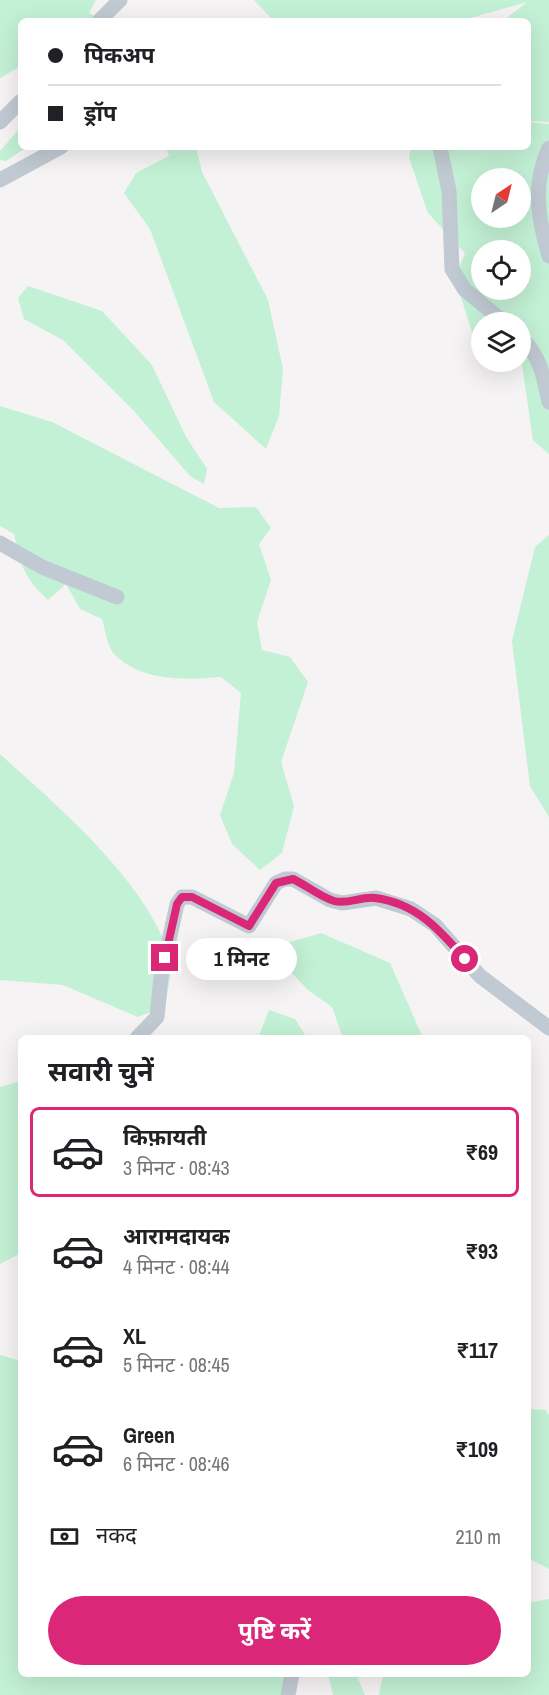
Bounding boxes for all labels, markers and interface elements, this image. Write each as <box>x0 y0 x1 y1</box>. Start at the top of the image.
text: पिकअप <box>84 40 155 70</box>
text: ड्रॉप <box>84 98 117 128</box>
north arrow <box>471 168 531 228</box>
map controls <box>471 168 531 372</box>
button: locate <box>471 240 531 300</box>
button: layers <box>471 312 531 372</box>
callout: 1 मिनट <box>186 937 297 979</box>
route end <box>151 944 178 971</box>
text: 1 मिनट <box>214 945 269 972</box>
route start <box>451 945 478 972</box>
text: सवारी चुनें <box>48 1053 154 1089</box>
text: किफ़ायती <box>123 1122 207 1152</box>
icon: car <box>51 1125 105 1179</box>
text: ₹69 <box>465 1137 498 1167</box>
text: 3 मिनट · 08:43 <box>123 1154 230 1181</box>
text: आरामदायक <box>123 1221 230 1251</box>
icon: car <box>51 1224 105 1278</box>
text: ₹93 <box>465 1236 498 1266</box>
text: 4 मिनट · 08:44 <box>123 1253 230 1280</box>
text: XL <box>123 1321 146 1351</box>
icon: car <box>51 1323 105 1377</box>
text: ₹117 <box>456 1335 498 1365</box>
text: 5 मिनट · 08:45 <box>123 1351 230 1378</box>
text: Green <box>123 1420 175 1450</box>
icon: car <box>51 1422 105 1476</box>
text: ₹109 <box>455 1434 498 1464</box>
text: 6 मिनट · 08:46 <box>123 1450 230 1477</box>
icon: cash <box>48 1520 81 1553</box>
text: नकद <box>96 1520 137 1550</box>
text: 210 m <box>455 1523 501 1550</box>
button: पुष्टि करें <box>48 1596 501 1665</box>

